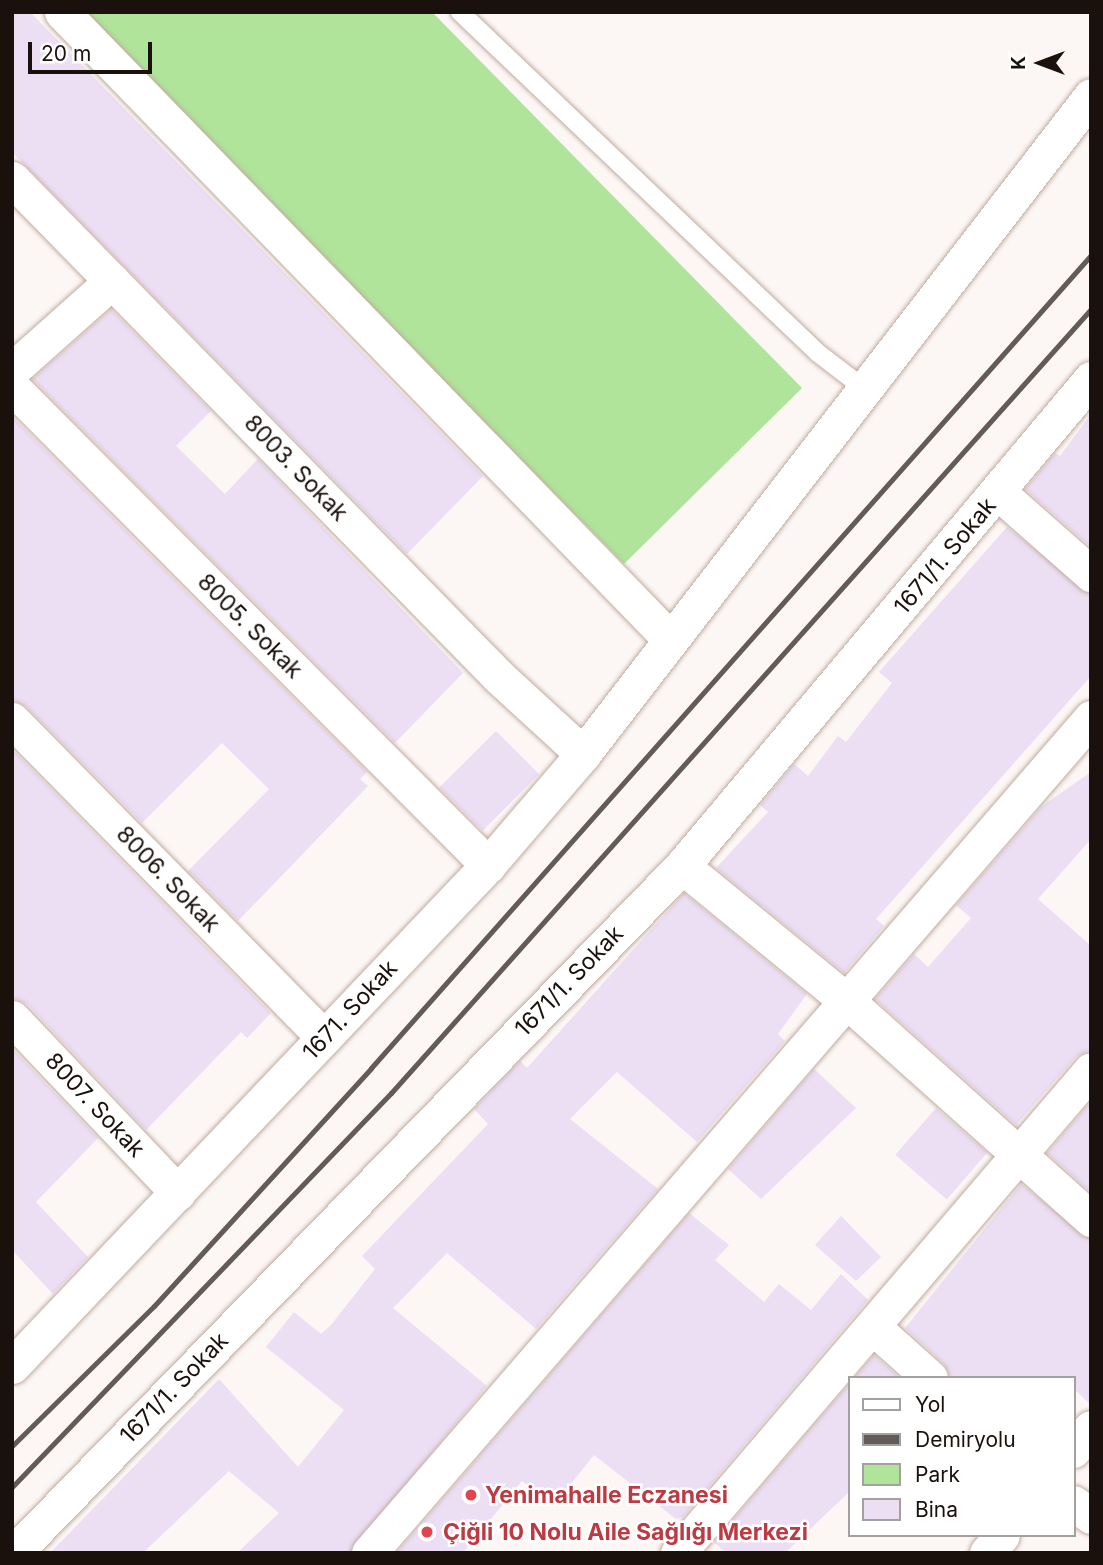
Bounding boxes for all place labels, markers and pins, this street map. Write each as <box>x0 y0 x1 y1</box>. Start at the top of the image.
place label: Yenimahalle Eczanesi <box>485 1481 728 1509</box>
marker: Yenimahalle Eczanesi <box>463 1487 479 1503</box>
place label: Çiğli 10 Nolu Aile Sağlığı Merkezi <box>443 1518 808 1546</box>
marker: Çiğli 10 Nolu Aile Sağlığı Merkezi <box>417 1522 437 1542</box>

